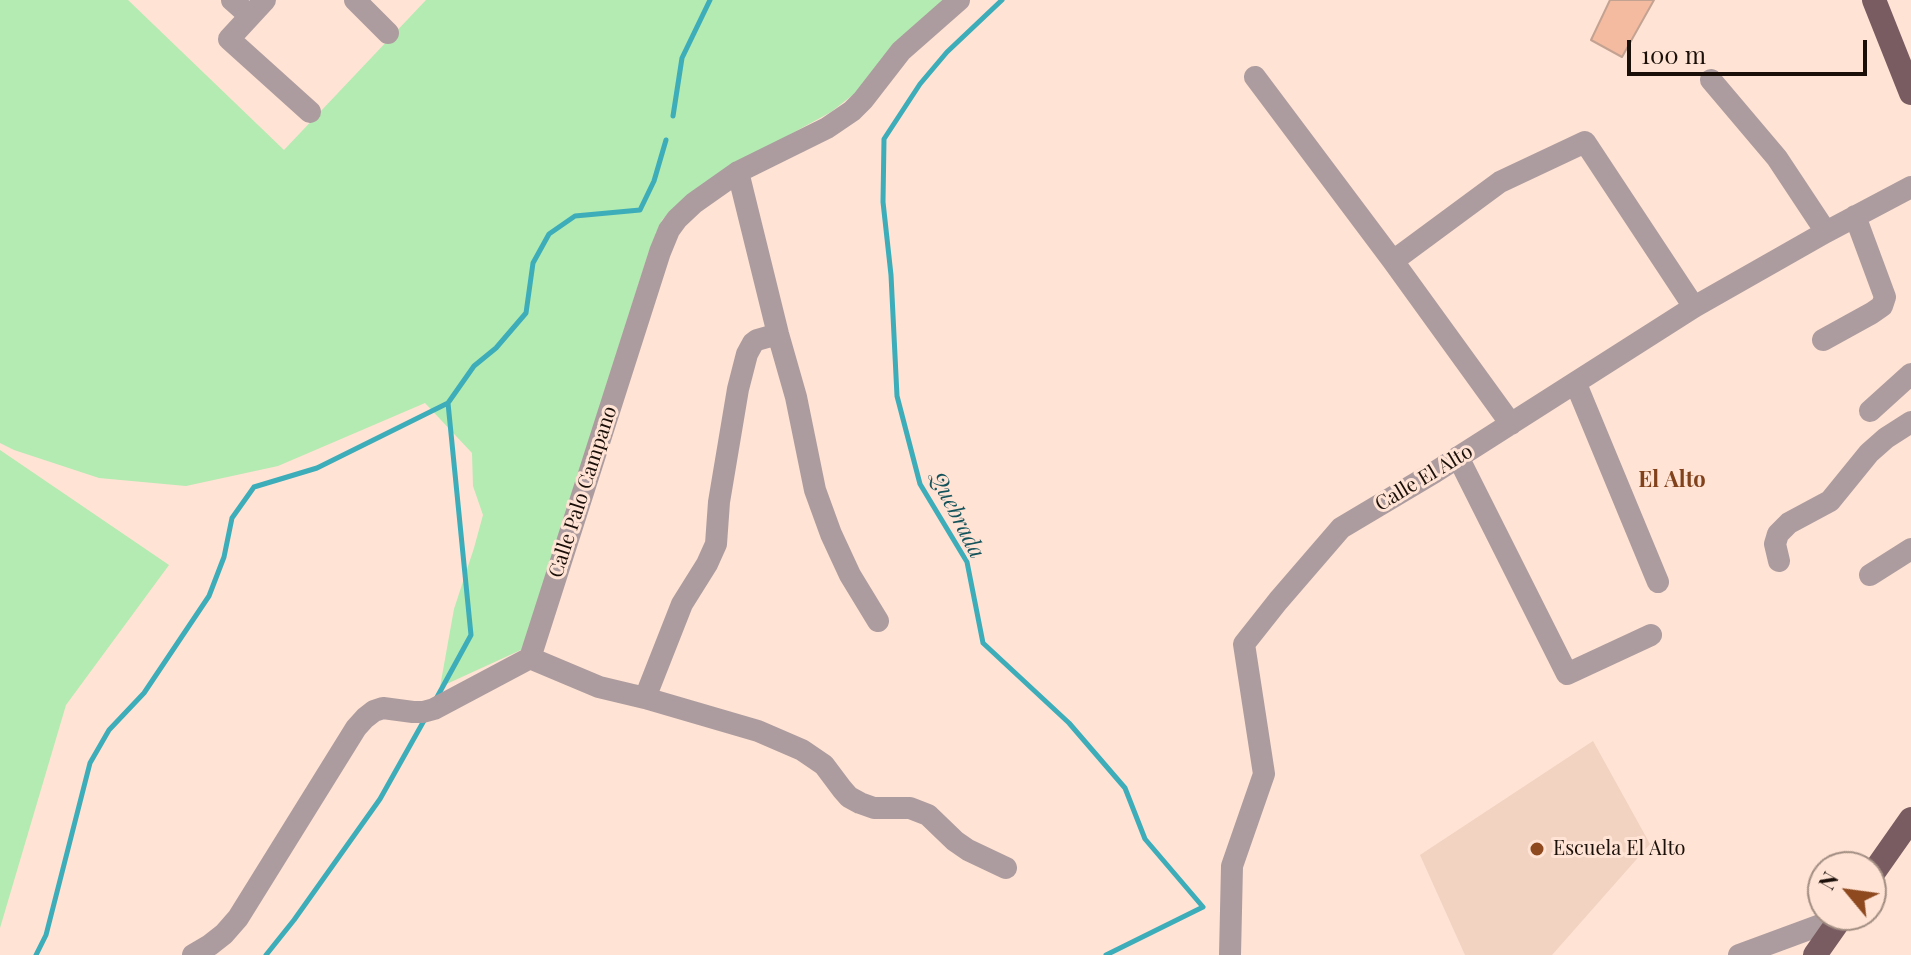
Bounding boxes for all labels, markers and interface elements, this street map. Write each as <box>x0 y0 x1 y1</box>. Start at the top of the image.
scale bar <box>1631 24 1871 74</box>
text: 100 m <box>1641 38 1706 70</box>
street label: Calle Palo Campano <box>544 403 622 581</box>
street label: Calle El Alto <box>1371 440 1477 516</box>
water label: Quebrada <box>924 467 990 563</box>
district label: El Alto <box>1638 467 1706 493</box>
place label: Escuela El Alto <box>1553 837 1685 861</box>
marker: Escuela El Alto <box>1528 840 1546 858</box>
north arrow <box>1807 851 1887 931</box>
text: N <box>1811 866 1845 895</box>

